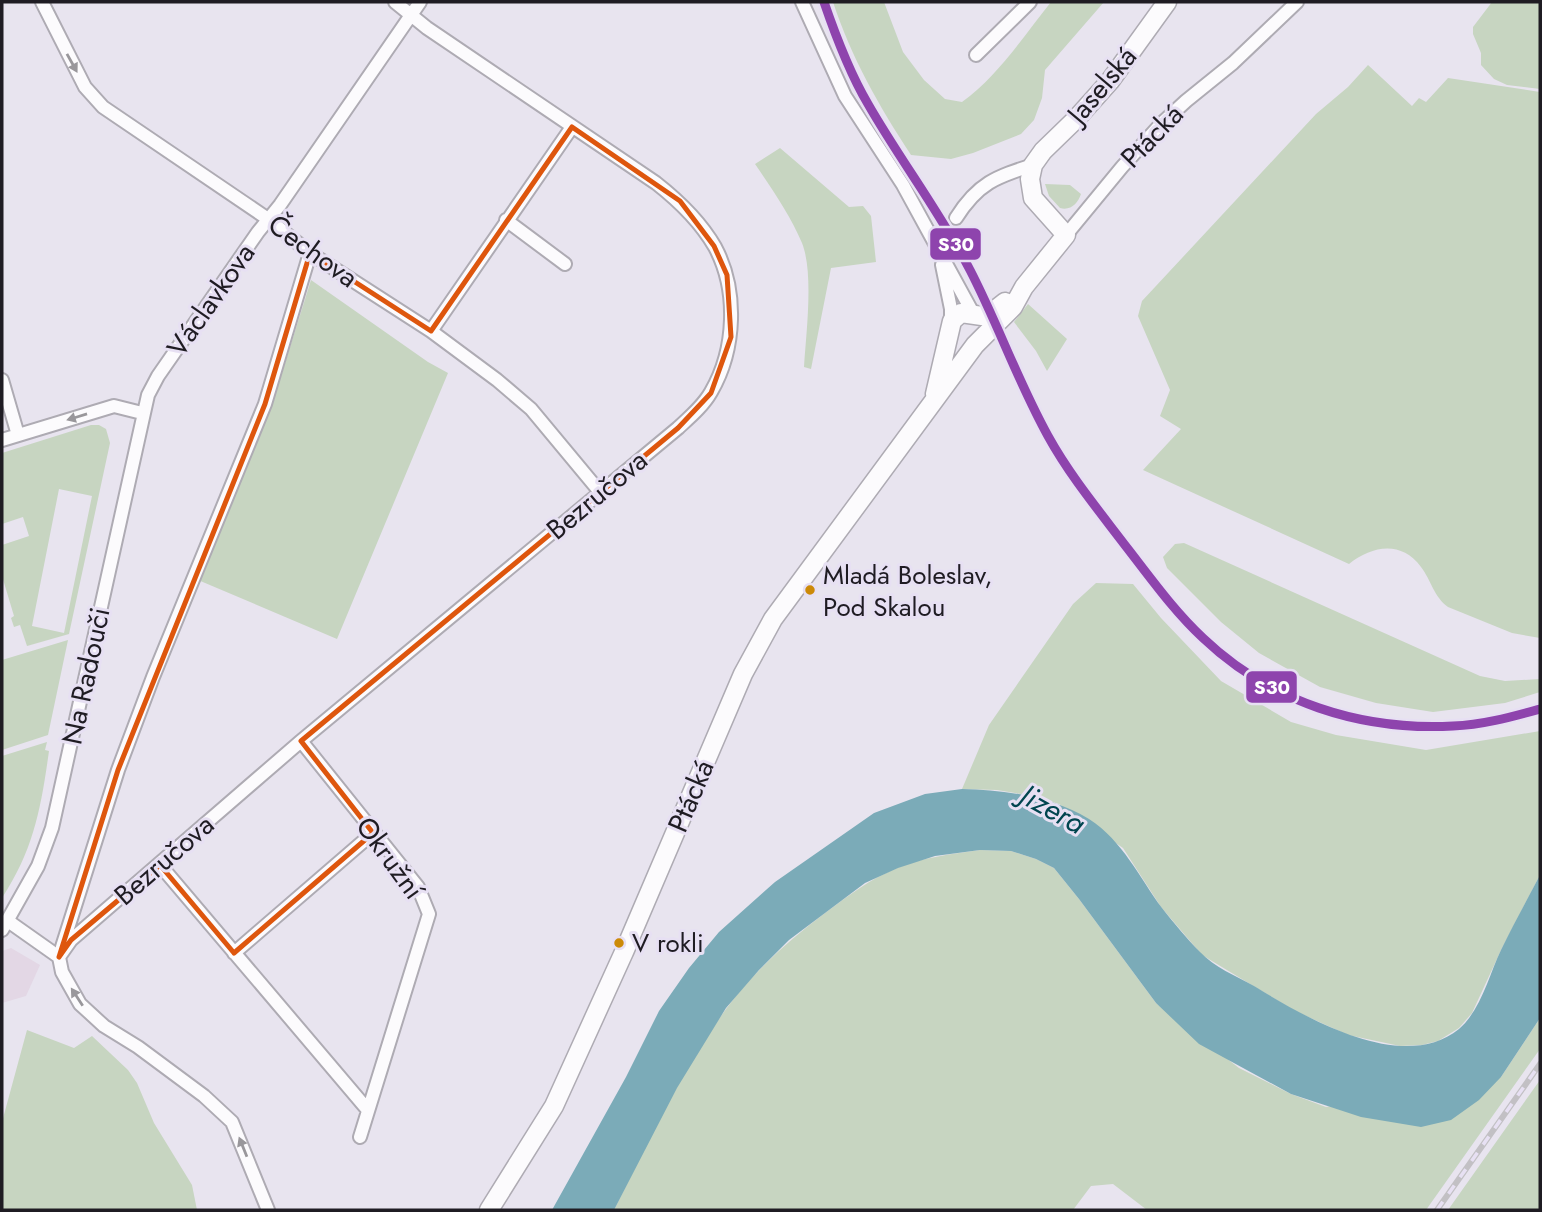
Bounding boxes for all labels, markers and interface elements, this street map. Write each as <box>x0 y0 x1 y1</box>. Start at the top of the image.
street label: Jaselská <box>1055 38 1146 136</box>
one-way arrow <box>66 53 78 73</box>
street label: Ptácká <box>1111 95 1193 177</box>
street label: Čechova <box>260 204 366 298</box>
line badge: S30 <box>929 227 982 261</box>
text: S30 <box>938 231 974 258</box>
street label: Václavkova <box>157 235 265 365</box>
one-way arrow <box>66 412 87 422</box>
street label: Bezručova <box>538 440 656 550</box>
place label: Mladá Boleslav, Pod Skalou <box>823 556 993 626</box>
marker: Mladá Boleslav, Pod Skalou <box>803 583 817 597</box>
street label: Na Radouči <box>51 604 121 748</box>
line badge: S30 <box>1245 670 1298 704</box>
text: S30 <box>1254 674 1290 701</box>
street label: Ptácká <box>657 753 725 839</box>
water label: Jizera <box>1008 771 1094 845</box>
street label: Bezručova <box>105 805 223 915</box>
street label: Okružní <box>346 808 435 909</box>
place label: V rokli <box>632 924 704 962</box>
marker: V rokli <box>612 936 626 950</box>
one-way arrow <box>70 988 84 1006</box>
one-way arrow <box>237 1136 248 1157</box>

